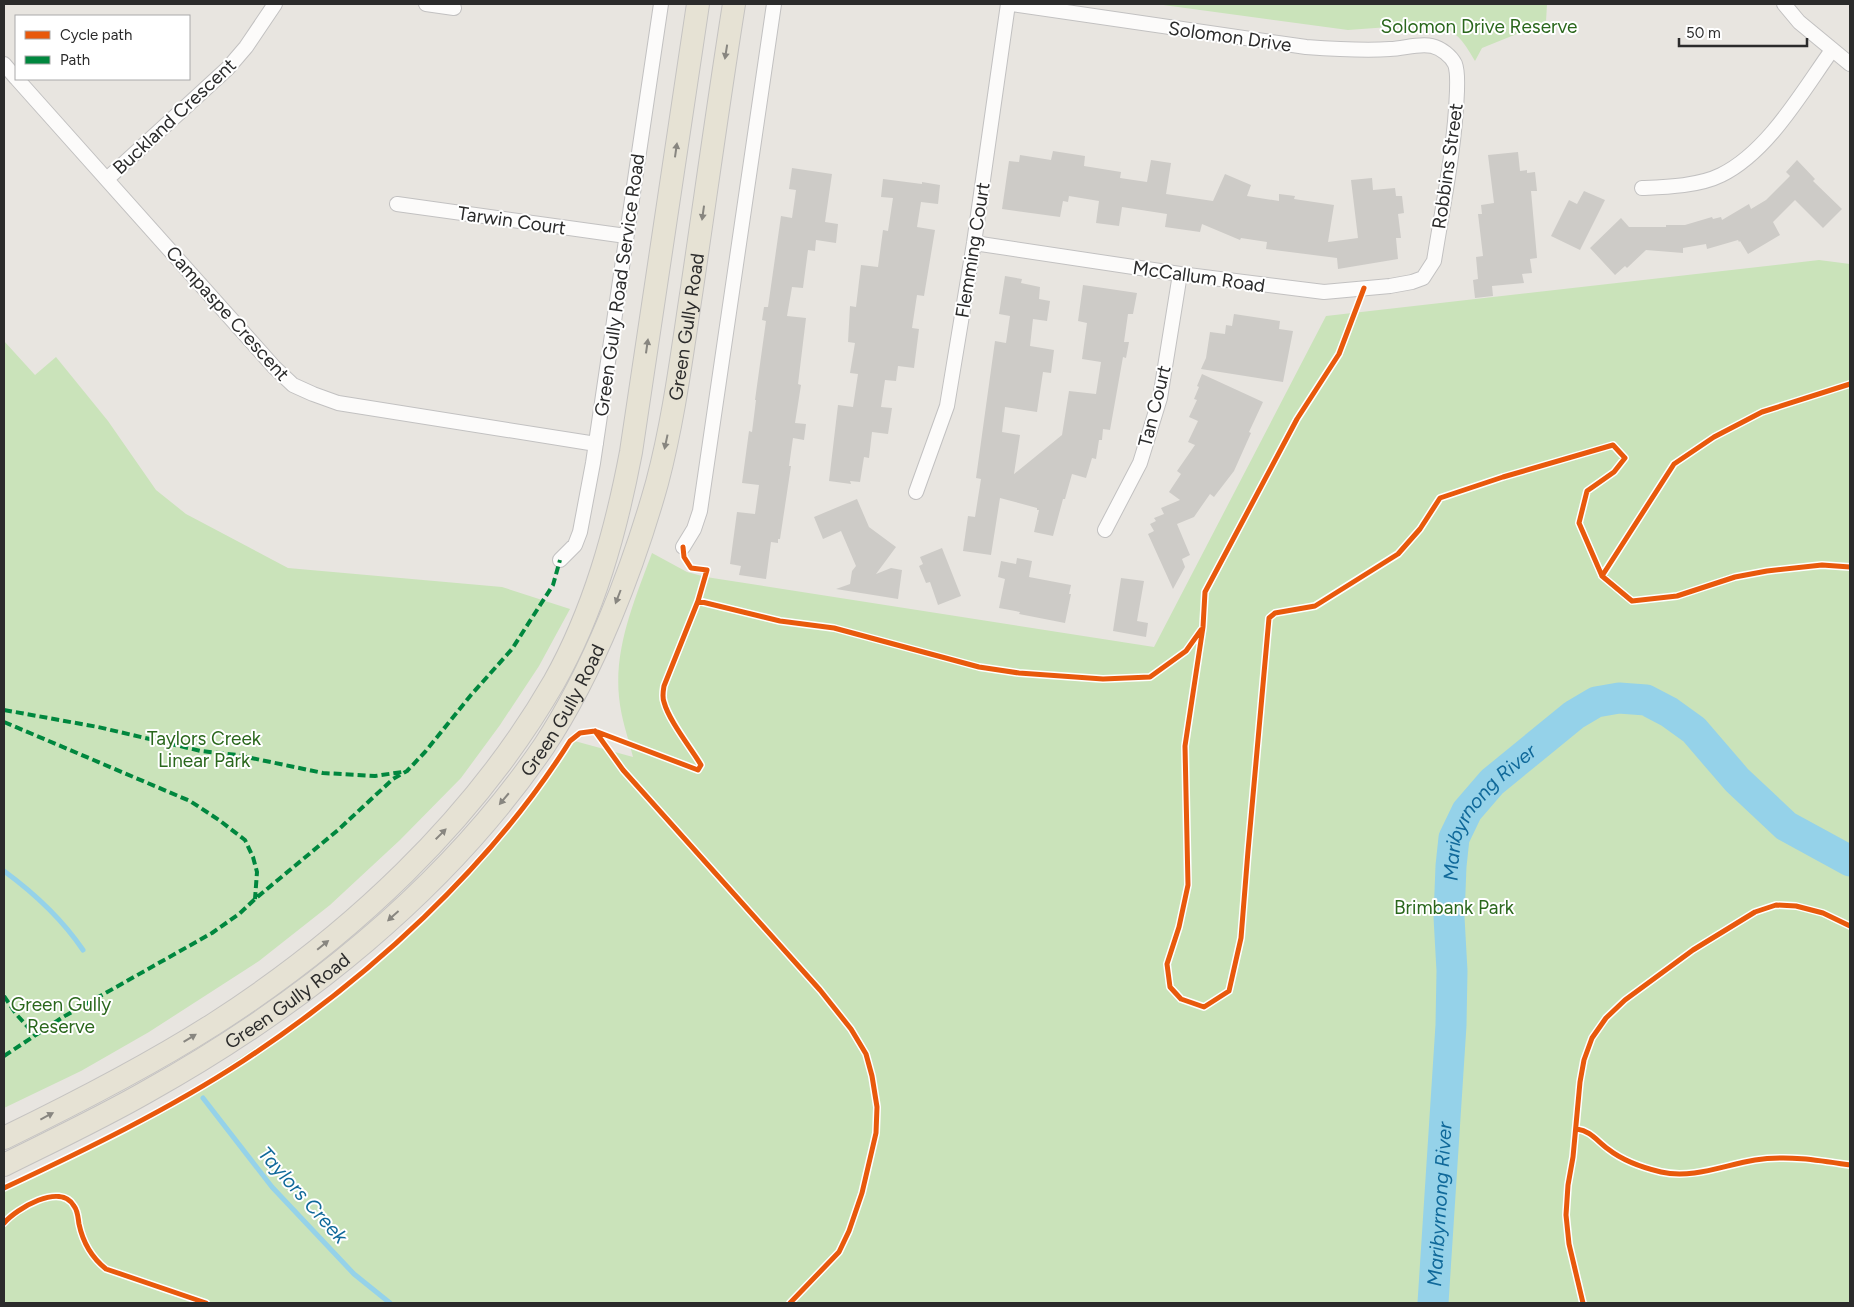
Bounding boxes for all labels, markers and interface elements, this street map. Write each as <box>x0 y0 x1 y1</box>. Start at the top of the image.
legend <box>15 15 190 80</box>
park label: Solomon Drive Reserve <box>1381 15 1577 38</box>
scale bar <box>1679 15 1806 47</box>
street label: Solomon Drive <box>1167 16 1293 57</box>
text: 50 m <box>1686 24 1721 42</box>
text: Cycle path <box>60 26 132 44</box>
one-way arrow <box>722 44 730 60</box>
text: Path <box>60 51 90 69</box>
street label: Buckland Crescent <box>108 53 241 179</box>
street label: Robbins Street <box>1427 102 1468 231</box>
one-way arrow <box>673 142 681 158</box>
street label: Green Gully Road Service Road <box>590 152 649 418</box>
street label: Flemming Court <box>950 181 995 320</box>
street label: Tarwin Court <box>456 202 567 239</box>
one-way arrow <box>698 205 706 221</box>
street label: Campaspe Crescent <box>161 241 294 385</box>
street label: Green Gully Road <box>664 252 709 402</box>
street label: McCallum Road <box>1131 256 1267 297</box>
one-way arrow <box>644 337 652 353</box>
street label: Tan Court <box>1133 363 1176 449</box>
one-way arrow <box>662 434 670 449</box>
one-way arrow <box>614 590 622 605</box>
street label: Green Gully Road <box>515 641 609 781</box>
park label: Taylors Creek Linear Park <box>147 727 262 772</box>
water label: Maribyrnong River <box>1438 738 1542 882</box>
one-way arrow <box>499 792 510 805</box>
one-way arrow <box>435 828 447 840</box>
park label: Brimbank Park <box>1394 896 1515 919</box>
one-way arrow <box>387 910 399 922</box>
one-way arrow <box>317 940 329 951</box>
street label: Green Gully Road <box>221 948 355 1054</box>
park label: Green Gully Reserve <box>11 993 111 1038</box>
one-way arrow <box>183 1034 196 1043</box>
one-way arrow <box>40 1112 54 1120</box>
water label: Maribyrnong River <box>1422 1120 1457 1287</box>
water label: Taylors Creek <box>253 1142 354 1249</box>

